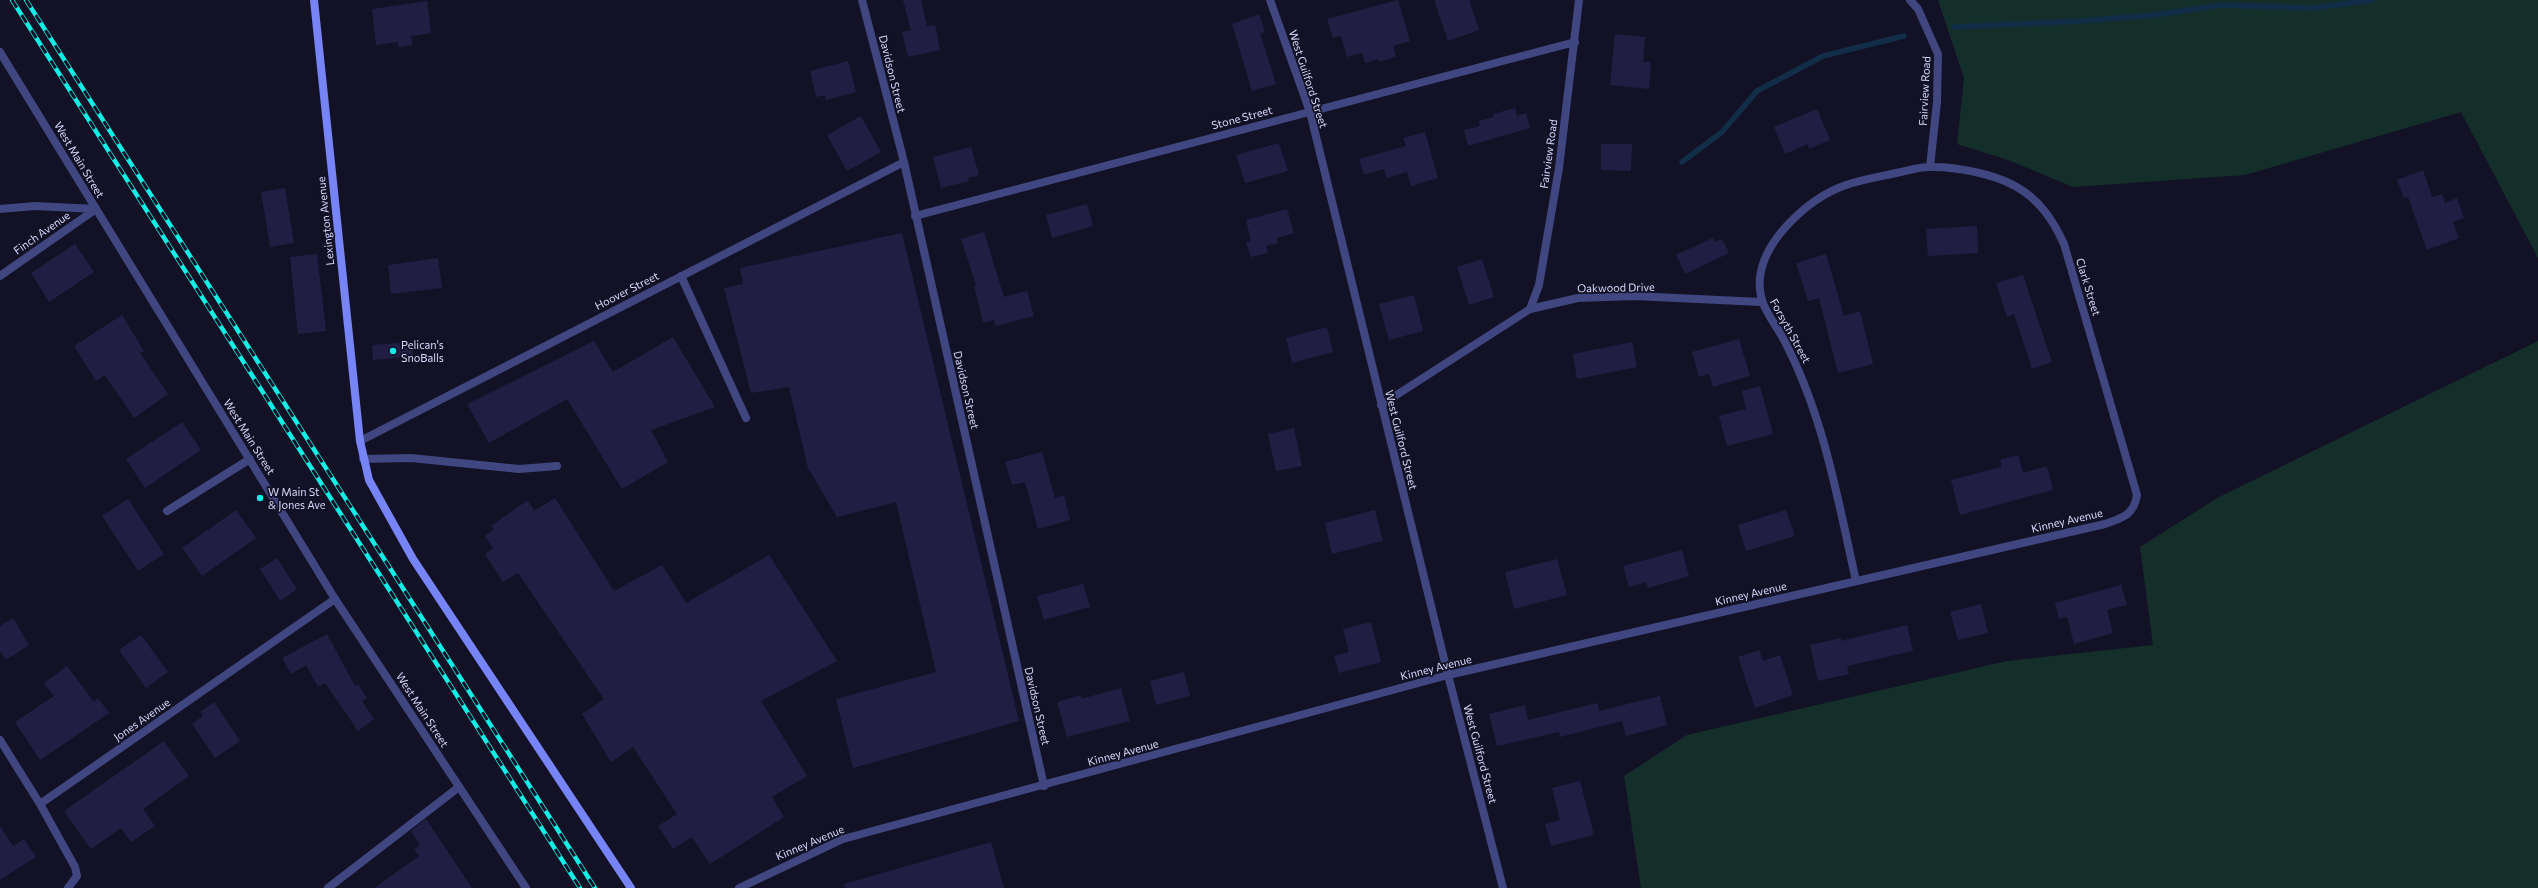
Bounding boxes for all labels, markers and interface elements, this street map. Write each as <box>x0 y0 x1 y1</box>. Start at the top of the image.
street label: West Guilford Street <box>1286 28 1330 130</box>
street label: Davidson Street <box>876 34 908 114</box>
street label: Fairview Road <box>1917 56 1933 126</box>
street label: Stone Street <box>1210 104 1274 132</box>
street label: Fairview Road <box>1538 119 1560 189</box>
street label: West Main Street <box>51 120 107 200</box>
street label: Lexington Avenue <box>315 176 337 266</box>
street label: Finch Avenue <box>11 209 73 257</box>
street label: Clark Street <box>2073 257 2103 317</box>
street label: Hoover Street <box>593 269 661 313</box>
street label: Oakwood Drive <box>1577 281 1655 295</box>
street label: Forsyth Street <box>1767 297 1813 365</box>
place label: Pelican's SnoBalls <box>401 338 444 364</box>
marker: Pelican's SnoBalls <box>388 346 398 356</box>
street label: Davidson Street <box>951 350 981 430</box>
street label: West Guilford Street <box>1382 389 1420 491</box>
street label: West Main Street <box>221 397 277 477</box>
place label: W Main St & Jones Ave <box>268 485 326 511</box>
marker: W Main St & Jones Ave <box>255 493 265 503</box>
street label: Kinney Avenue <box>2030 506 2104 536</box>
street label: Kinney Avenue <box>1714 579 1788 609</box>
street label: Kinney Avenue <box>1399 653 1473 683</box>
street label: Davidson Street <box>1022 666 1052 746</box>
street label: West Main Street <box>393 670 451 750</box>
street label: Jones Avenue <box>111 696 173 744</box>
street label: West Guilford Street <box>1460 703 1500 805</box>
street label: Kinney Avenue <box>1086 737 1160 769</box>
street label: Kinney Avenue <box>774 823 846 863</box>

